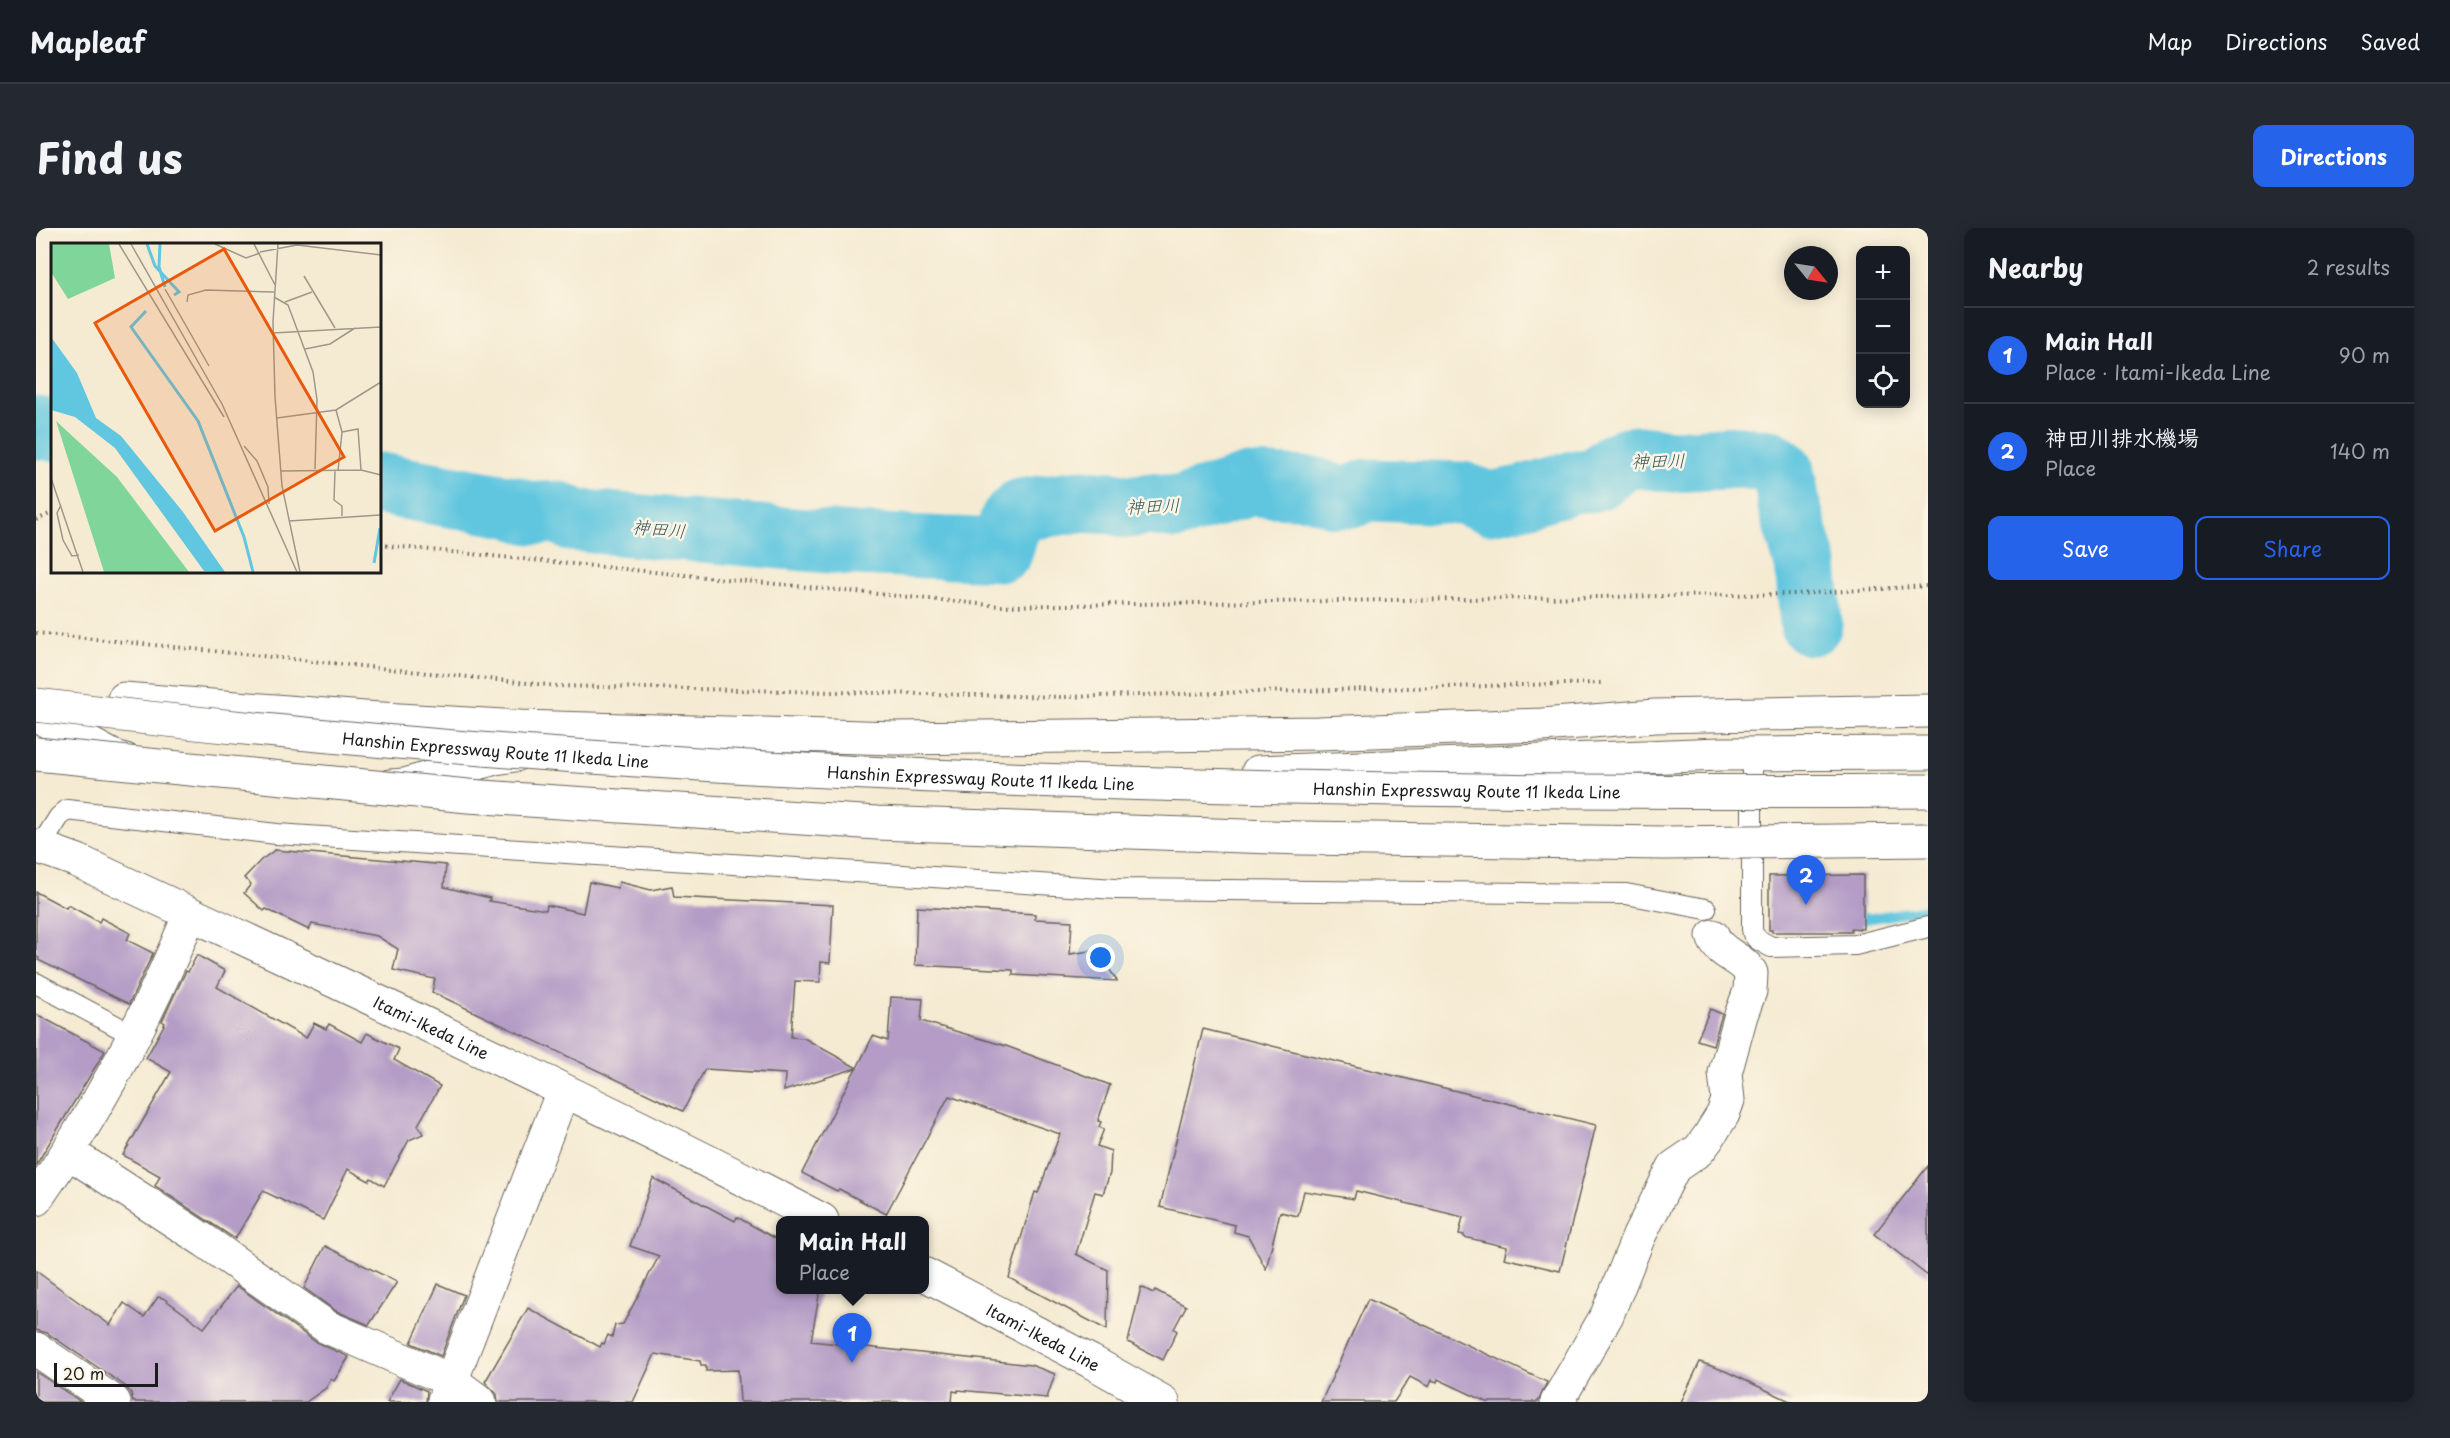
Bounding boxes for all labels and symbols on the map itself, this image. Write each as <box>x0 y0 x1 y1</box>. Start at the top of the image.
inset map <box>51 243 381 573</box>
north arrow <box>1784 246 1838 300</box>
water label: 神田川 <box>1631 446 1685 474</box>
water label: 神田川 <box>1126 491 1180 519</box>
water label: 神田川 <box>631 512 687 544</box>
street label: Hanshin Expressway Route 11 Ikeda Line <box>341 725 650 773</box>
street label: Hanshin Expressway Route 11 Ikeda Line <box>827 759 1135 795</box>
street label: Hanshin Expressway Route 11 Ikeda Line <box>1313 776 1621 803</box>
pin: 2 <box>1786 856 1826 905</box>
your location <box>1086 943 1115 972</box>
street label: Itami-Ikeda Line <box>370 989 493 1065</box>
street label: Itami-Ikeda Line <box>982 1297 1105 1377</box>
pin: 1 <box>832 1314 872 1363</box>
scale bar <box>54 1360 158 1388</box>

